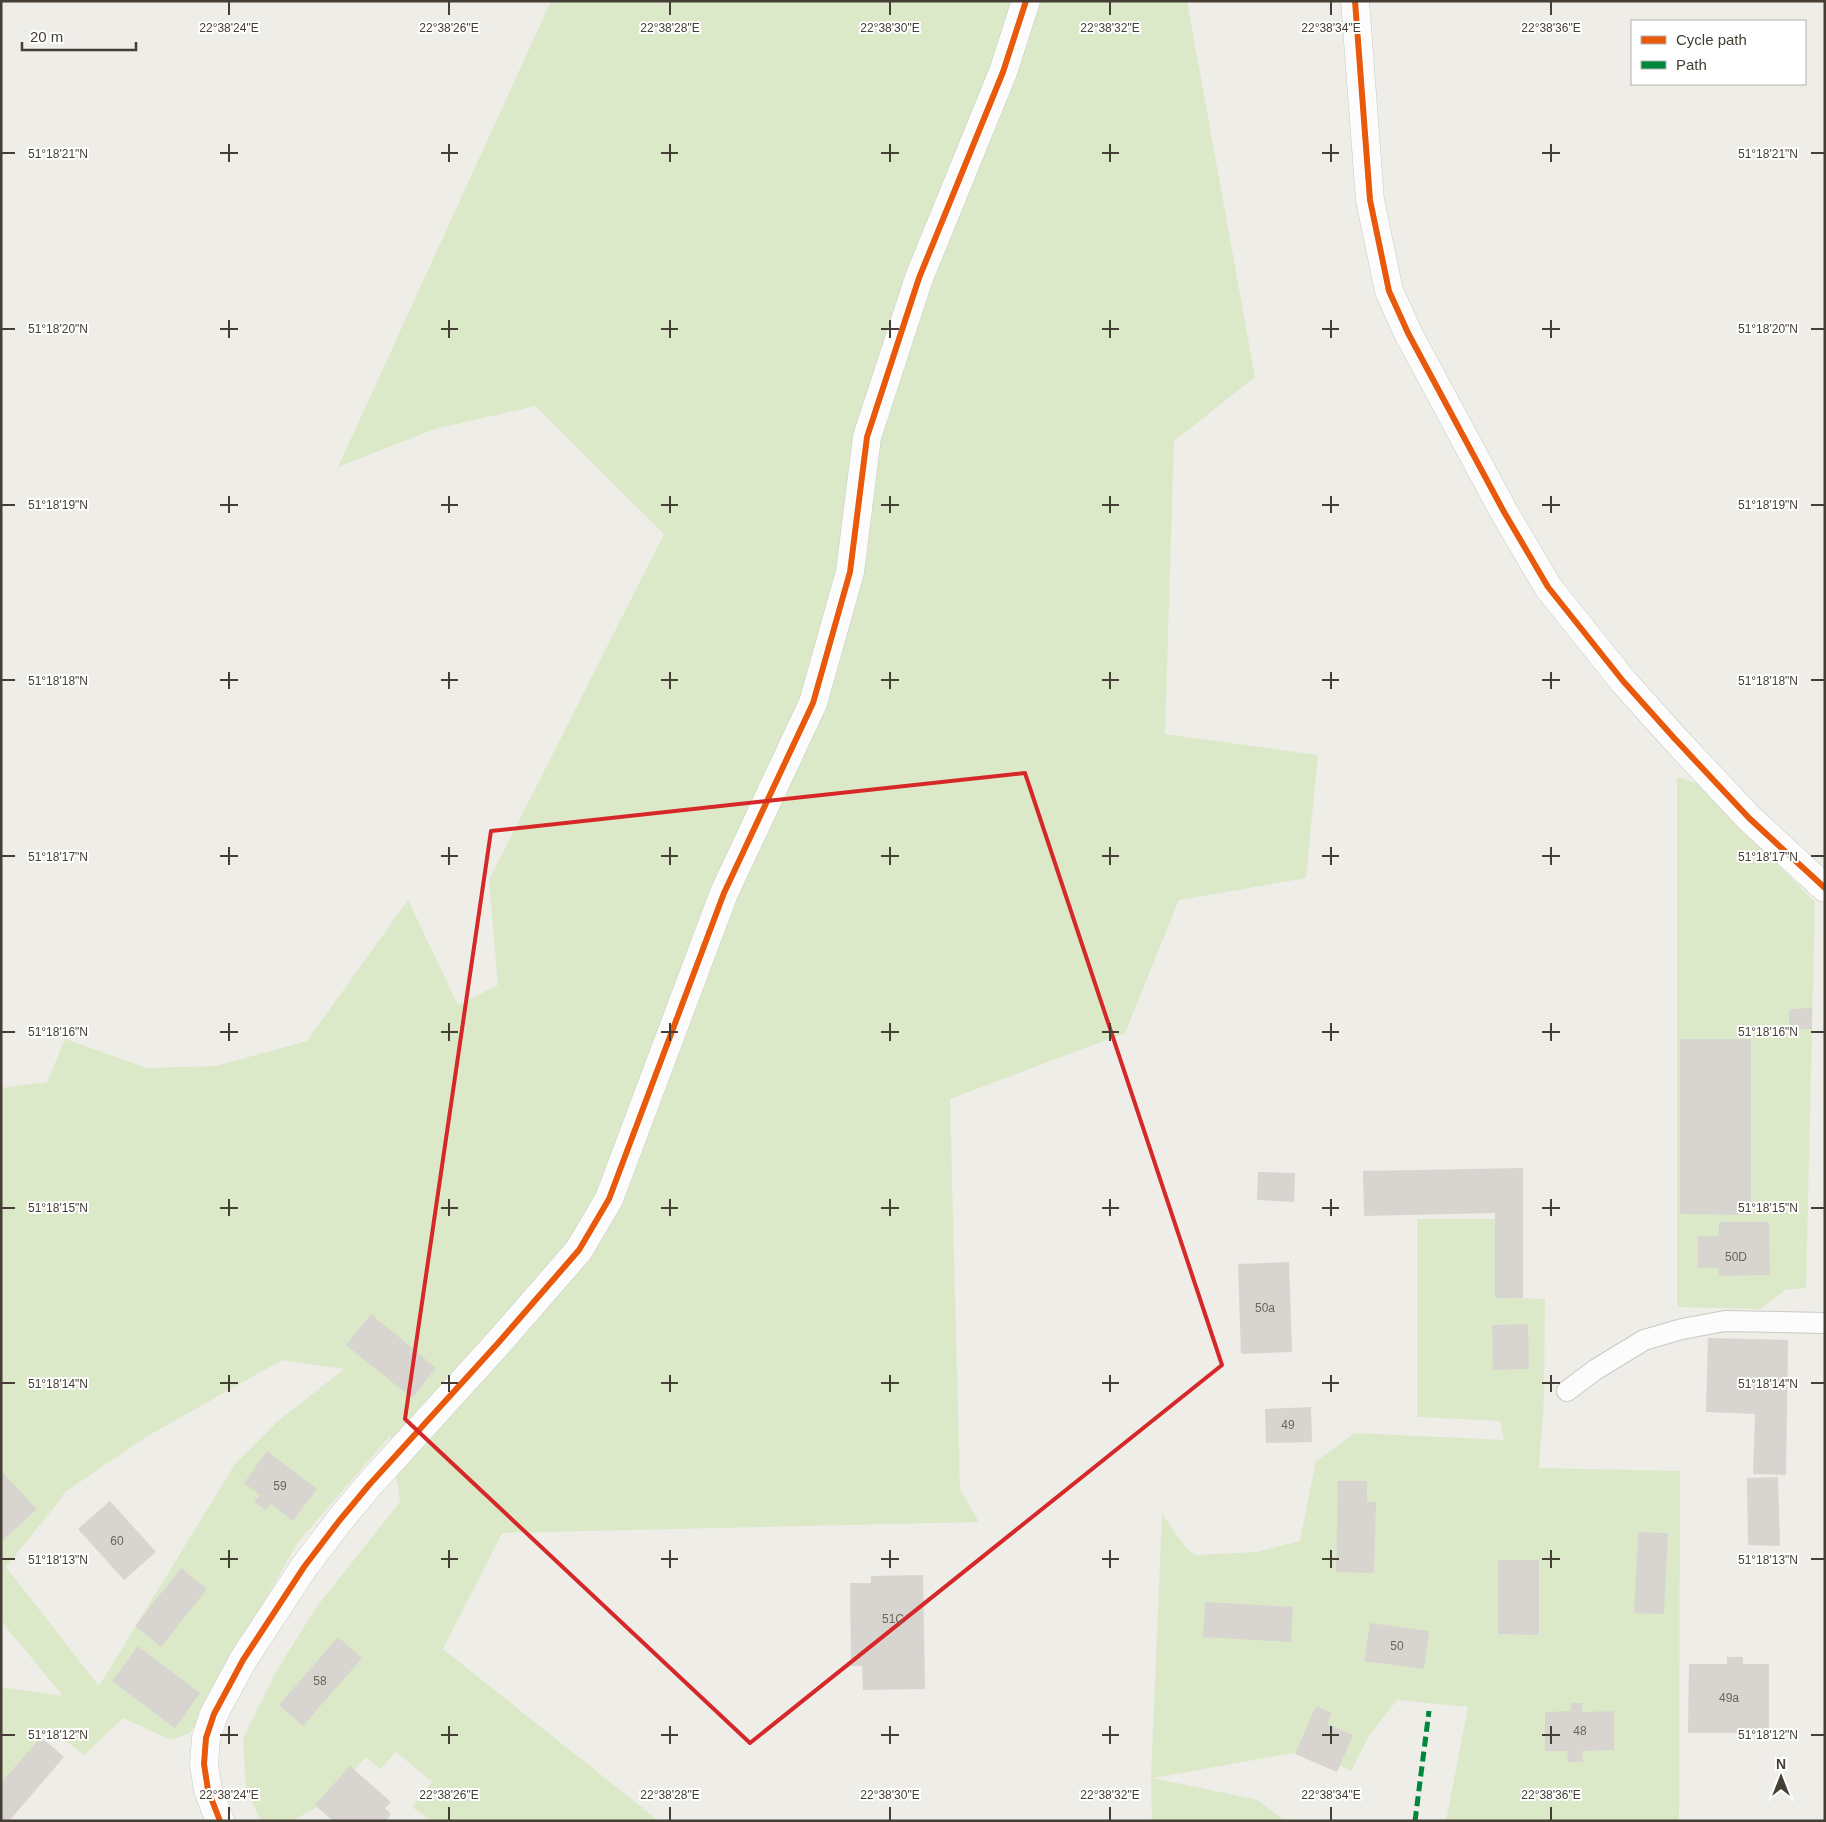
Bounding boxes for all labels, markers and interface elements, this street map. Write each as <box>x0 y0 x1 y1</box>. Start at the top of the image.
scale bar <box>22 20 136 52</box>
legend <box>1631 20 1806 85</box>
text: 22°38'24"E <box>199 21 259 35</box>
text: 22°38'26"E <box>419 21 479 35</box>
text: 22°38'28"E <box>640 21 700 35</box>
text: 22°38'30"E <box>860 21 920 35</box>
text: 22°38'32"E <box>1080 21 1140 35</box>
text: 22°38'34"E <box>1301 21 1361 35</box>
text: 22°38'36"E <box>1521 21 1581 35</box>
text: 20 m <box>30 28 63 45</box>
text: Cycle path <box>1676 31 1747 48</box>
text: Path <box>1676 56 1707 73</box>
text: 51°18'21"N <box>28 147 88 161</box>
text: 51°18'21"N <box>1738 147 1798 161</box>
text: 51°18'20"N <box>28 322 88 336</box>
text: 51°18'20"N <box>1738 322 1798 336</box>
text: 51°18'19"N <box>28 498 88 512</box>
text: 51°18'19"N <box>1738 498 1798 512</box>
text: 51°18'18"N <box>28 674 88 688</box>
text: 51°18'18"N <box>1738 674 1798 688</box>
text: 51°18'17"N <box>28 850 88 864</box>
text: 51°18'17"N <box>1738 850 1798 864</box>
text: 51°18'16"N <box>28 1025 88 1039</box>
text: 51°18'16"N <box>1738 1025 1798 1039</box>
text: 51°18'15"N <box>28 1201 88 1215</box>
text: 51°18'15"N <box>1738 1201 1798 1215</box>
house number: 50D <box>1725 1250 1747 1264</box>
house number: 50a <box>1255 1301 1275 1315</box>
text: 51°18'14"N <box>28 1377 88 1391</box>
text: 51°18'14"N <box>1738 1377 1798 1391</box>
house number: 49 <box>1281 1418 1295 1432</box>
house number: 59 <box>273 1479 287 1493</box>
house number: 60 <box>110 1534 124 1548</box>
text: 51°18'13"N <box>28 1553 88 1567</box>
text: 51°18'13"N <box>1738 1553 1798 1567</box>
house number: 51C <box>882 1612 904 1626</box>
house number: 50 <box>1390 1639 1404 1653</box>
house number: 58 <box>313 1674 327 1688</box>
house number: 49a <box>1719 1691 1739 1705</box>
house number: 48 <box>1573 1724 1587 1738</box>
text: 51°18'12"N <box>28 1728 88 1742</box>
text: 51°18'12"N <box>1738 1728 1798 1742</box>
north arrow <box>1756 1752 1806 1802</box>
text: N <box>1776 1756 1786 1772</box>
text: 22°38'24"E <box>199 1788 259 1802</box>
text: 22°38'26"E <box>419 1788 479 1802</box>
text: 22°38'28"E <box>640 1788 700 1802</box>
text: 22°38'30"E <box>860 1788 920 1802</box>
text: 22°38'32"E <box>1080 1788 1140 1802</box>
text: 22°38'34"E <box>1301 1788 1361 1802</box>
text: 22°38'36"E <box>1521 1788 1581 1802</box>

